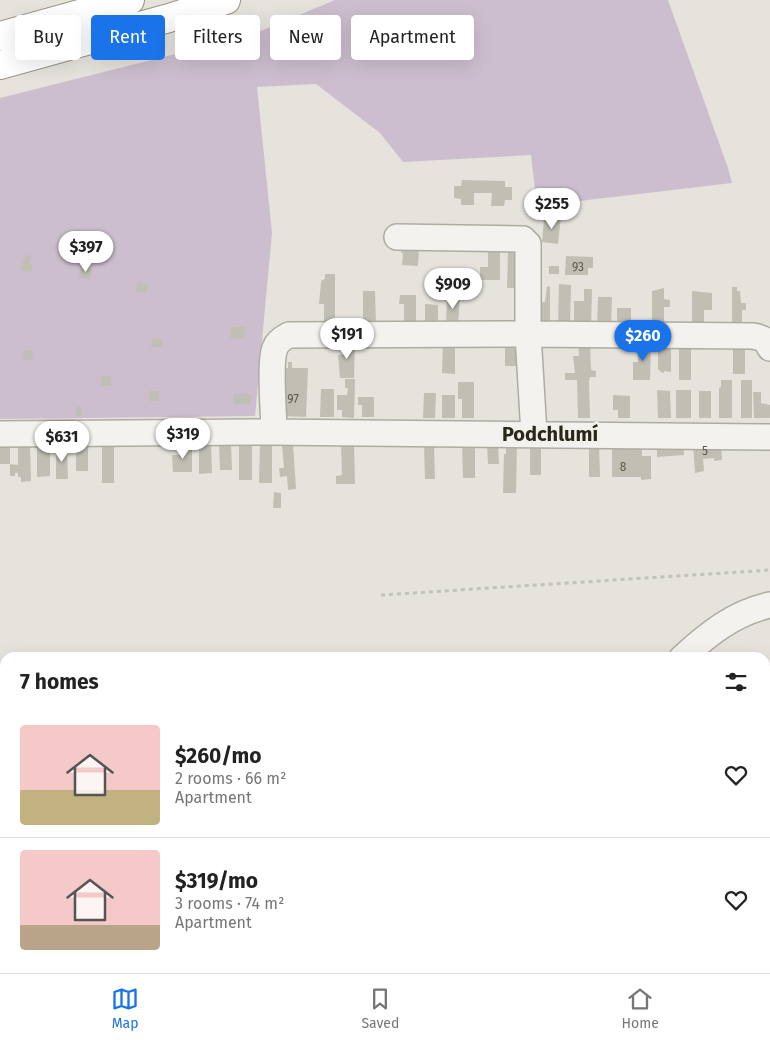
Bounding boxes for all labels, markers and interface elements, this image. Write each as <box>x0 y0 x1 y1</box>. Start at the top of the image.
chip: Buy <box>15 15 81 60</box>
chip: Rent <box>91 15 165 60</box>
chip: Filters <box>175 15 260 60</box>
chip: New <box>270 15 341 60</box>
chip: Apartment <box>351 15 474 60</box>
pin: $255 <box>522 188 582 230</box>
text: $255 <box>535 194 569 213</box>
pin: $397 <box>56 230 116 273</box>
text: $397 <box>69 237 103 256</box>
house number: 93 <box>572 260 584 274</box>
pin: $909 <box>423 268 483 310</box>
text: $909 <box>435 274 471 293</box>
pin: $191 <box>317 318 377 360</box>
pin: $260 <box>613 320 673 362</box>
text: $191 <box>331 324 363 343</box>
text: $260 <box>625 326 661 345</box>
house number: 97 <box>287 392 299 406</box>
pin: $319 <box>153 418 213 460</box>
pin: $631 <box>32 420 92 463</box>
district label: Podchlumí <box>502 422 598 446</box>
text: $319 <box>166 424 200 443</box>
text: $631 <box>45 427 79 446</box>
house number: 5 <box>702 444 708 458</box>
house number: 8 <box>620 460 627 474</box>
icon: filters <box>722 668 750 696</box>
text: 7 homes <box>20 669 99 695</box>
text: $260/mo <box>175 743 262 769</box>
icon: home <box>60 745 120 805</box>
icon: heart <box>722 761 750 789</box>
text: 2 rooms · 66 m² <box>175 769 286 788</box>
text: Apartment <box>175 788 252 807</box>
text: $319/mo <box>175 868 258 894</box>
icon: home <box>60 870 120 930</box>
icon: heart <box>722 886 750 914</box>
text: 3 rooms · 74 m² <box>175 894 284 913</box>
text: Apartment <box>175 913 252 932</box>
tab: Map <box>111 985 139 1032</box>
tab: Saved <box>361 985 399 1032</box>
tab: Home <box>622 985 659 1032</box>

